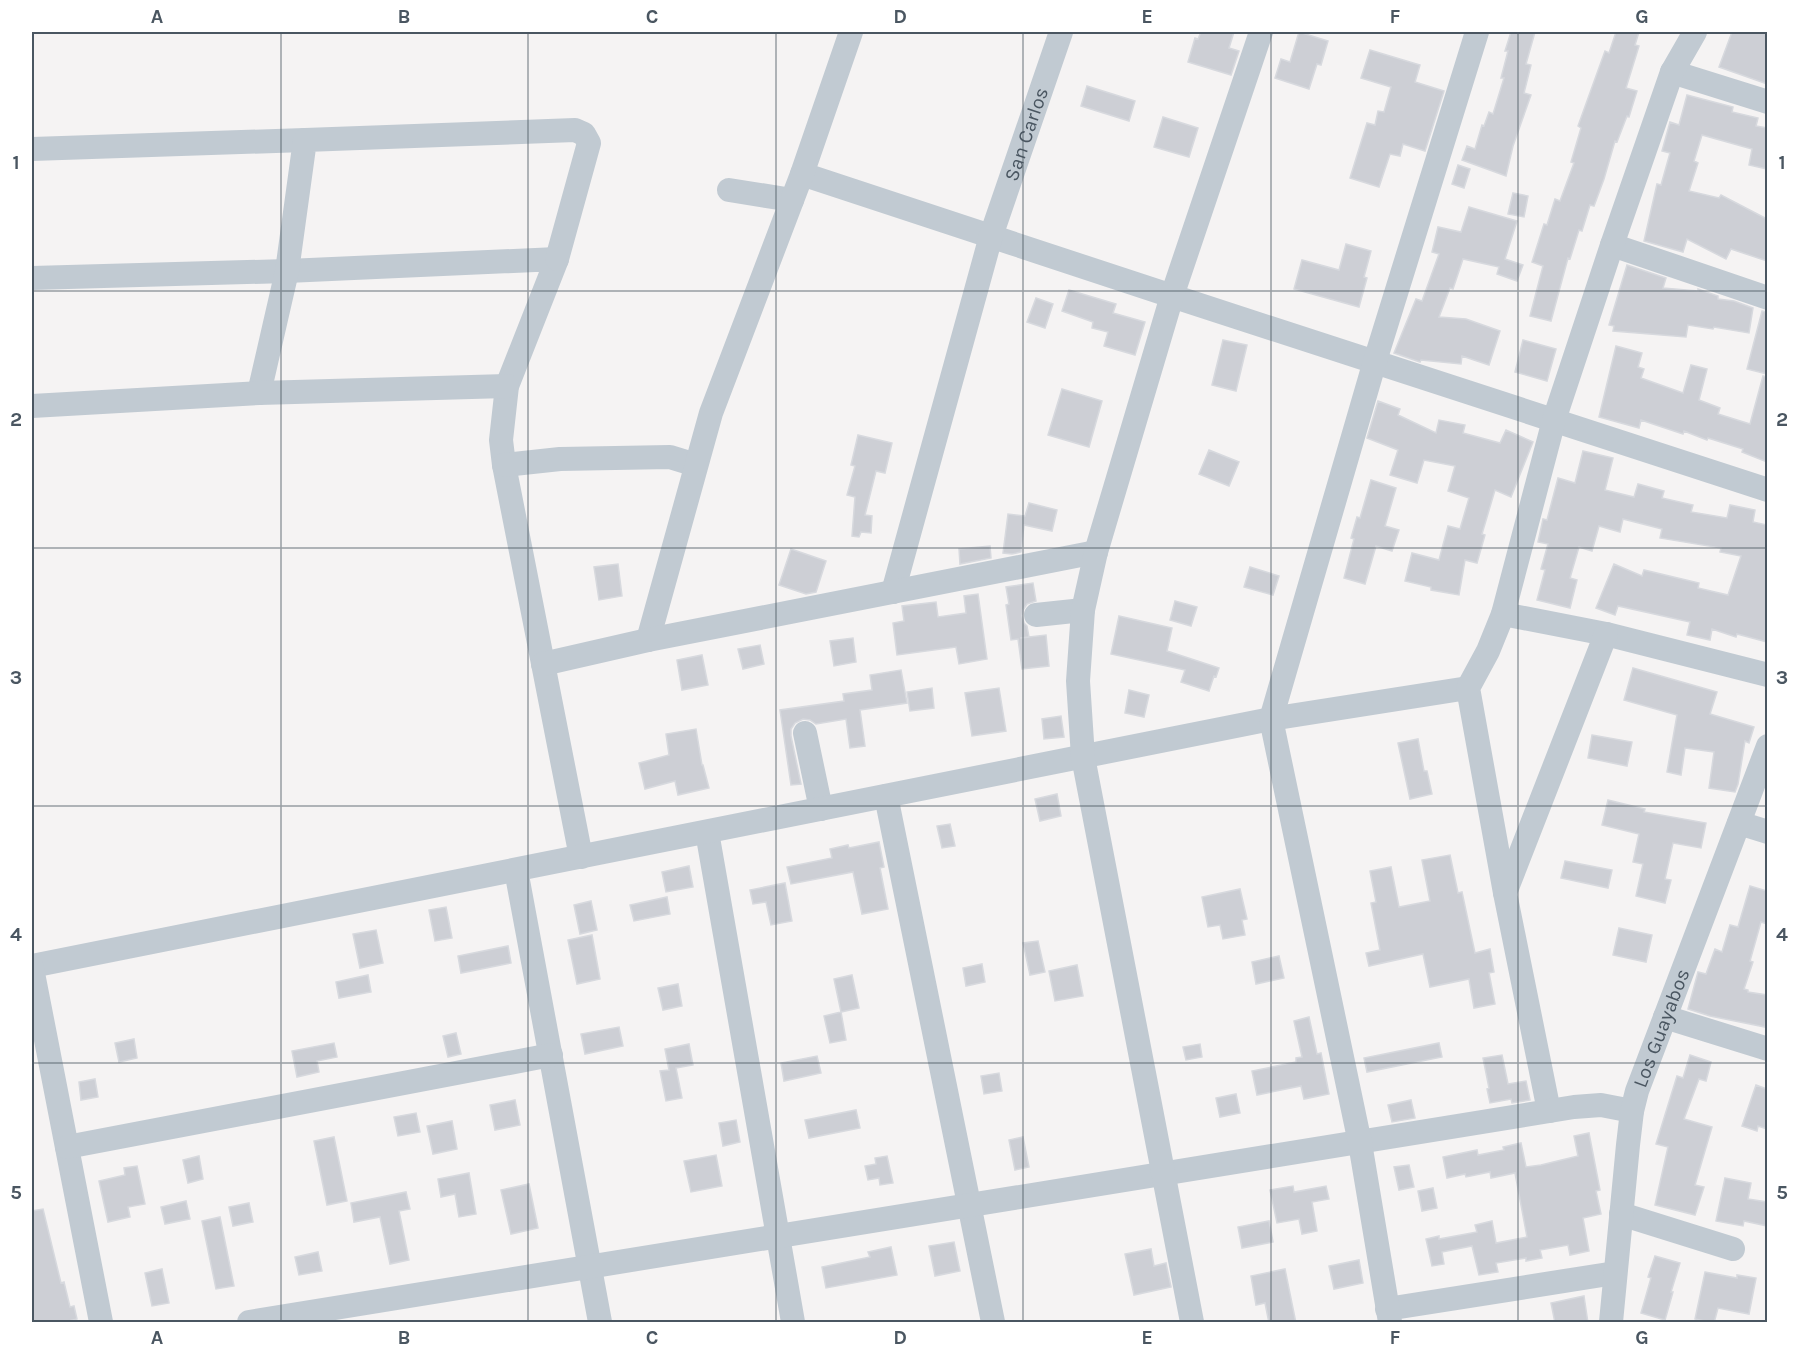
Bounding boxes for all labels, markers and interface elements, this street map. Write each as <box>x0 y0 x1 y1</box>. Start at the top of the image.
text: A <box>151 5 164 28</box>
text: B <box>398 5 410 28</box>
text: C <box>646 5 658 28</box>
text: D <box>893 5 907 28</box>
text: E <box>1141 5 1153 28</box>
text: F <box>1390 5 1401 28</box>
text: G <box>1635 5 1649 28</box>
street label: San Carlos <box>999 84 1053 184</box>
text: 1 <box>12 151 20 174</box>
text: 1 <box>1778 151 1786 174</box>
text: 2 <box>10 408 22 431</box>
text: 2 <box>1776 408 1788 431</box>
text: 3 <box>10 666 22 689</box>
text: 3 <box>1776 666 1788 689</box>
text: 4 <box>10 923 22 946</box>
text: 4 <box>1776 923 1788 946</box>
street label: Los Guayabos <box>1628 965 1694 1091</box>
text: 5 <box>10 1181 22 1204</box>
text: 5 <box>1776 1181 1788 1204</box>
text: A <box>151 1326 164 1349</box>
text: B <box>398 1326 410 1349</box>
text: C <box>646 1326 658 1349</box>
text: D <box>893 1326 907 1349</box>
text: E <box>1141 1326 1153 1349</box>
text: F <box>1390 1326 1401 1349</box>
text: G <box>1635 1326 1649 1349</box>

